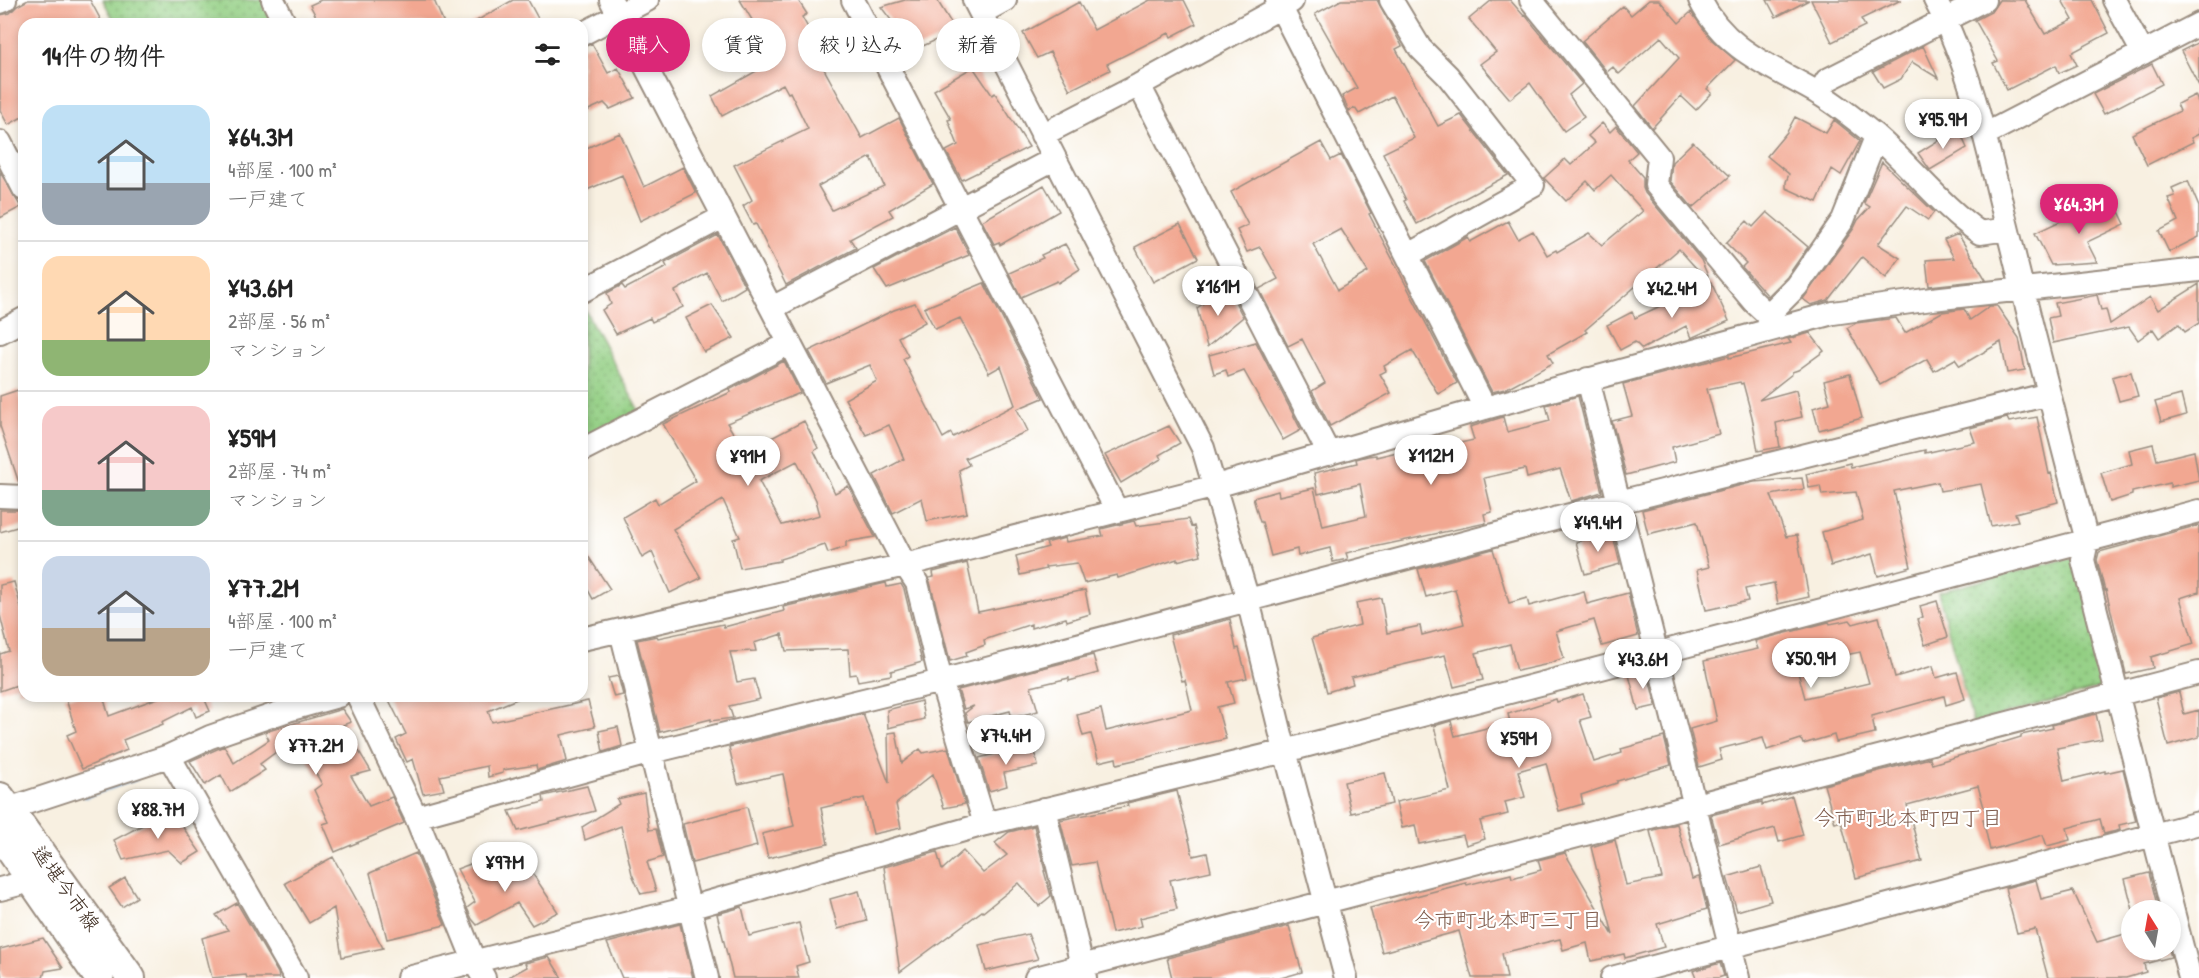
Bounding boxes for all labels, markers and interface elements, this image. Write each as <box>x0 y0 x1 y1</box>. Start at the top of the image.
chip: 購入 <box>606 18 690 72</box>
chip: 賃貸 <box>702 18 786 72</box>
chip: 絞り込み <box>798 18 924 72</box>
chip: 新着 <box>936 18 1020 72</box>
text: 14件の物件 <box>42 38 165 73</box>
icon: filters <box>531 38 564 71</box>
pin: ¥95.9M <box>1894 99 1992 150</box>
text: ¥95.9M <box>1919 105 1967 132</box>
text: ¥64.3M <box>228 119 293 154</box>
icon: home <box>90 129 162 201</box>
text: 4部屋 · 100 m² <box>228 156 337 183</box>
pin: ¥64.3M <box>2030 184 2128 235</box>
text: 一戸建て <box>228 185 308 212</box>
text: ¥64.3M <box>2054 190 2104 217</box>
pin: ¥161M <box>1176 266 1260 317</box>
pin: ¥42.4M <box>1623 268 1721 319</box>
text: ¥43.6M <box>228 270 293 305</box>
text: ¥161M <box>1196 272 1240 299</box>
text: ¥42.4M <box>1647 274 1697 301</box>
icon: home <box>90 280 162 352</box>
text: 2部屋 · 56 m² <box>228 307 330 334</box>
text: マンション <box>228 336 327 363</box>
text: ¥59M <box>228 420 276 455</box>
icon: home <box>90 430 162 502</box>
pin: ¥112M <box>1389 435 1473 486</box>
pin: ¥91M <box>712 436 784 487</box>
text: ¥112M <box>1408 441 1454 468</box>
text: ¥91M <box>730 442 766 469</box>
text: 2部屋 · 74 m² <box>228 457 331 484</box>
text: マンション <box>228 486 327 513</box>
pin: ¥49.4M <box>1549 502 1647 553</box>
text: ¥49.4M <box>1574 508 1622 535</box>
text: ¥77.2M <box>228 570 299 605</box>
icon: home <box>90 580 162 652</box>
text: 4部屋 · 100 m² <box>228 607 337 634</box>
text: 一戸建て <box>228 636 308 663</box>
pin: ¥50.9M <box>1762 638 1860 689</box>
pin: ¥43.6M <box>1594 639 1692 690</box>
text: ¥50.9M <box>1786 644 1836 671</box>
text: ¥43.6M <box>1618 645 1668 672</box>
pin: ¥74.4M <box>957 715 1055 766</box>
pin: ¥59M <box>1483 718 1555 769</box>
text: ¥74.4M <box>981 721 1031 748</box>
text: ¥59M <box>1501 724 1537 751</box>
pin: ¥77.2M <box>267 725 365 776</box>
text: ¥77.2M <box>289 731 343 758</box>
pin: ¥88.7M <box>109 789 207 840</box>
text: ¥88.7M <box>132 795 184 822</box>
district label: 今市町北本町四丁目 <box>1814 803 2003 832</box>
street label: 遙堪今市線 <box>26 839 107 936</box>
pin: ¥97M <box>469 842 541 893</box>
text: ¥97M <box>486 848 524 875</box>
north arrow <box>2121 900 2181 960</box>
map controls <box>2121 900 2181 960</box>
district label: 今市町北本町三丁目 <box>1414 905 1603 934</box>

